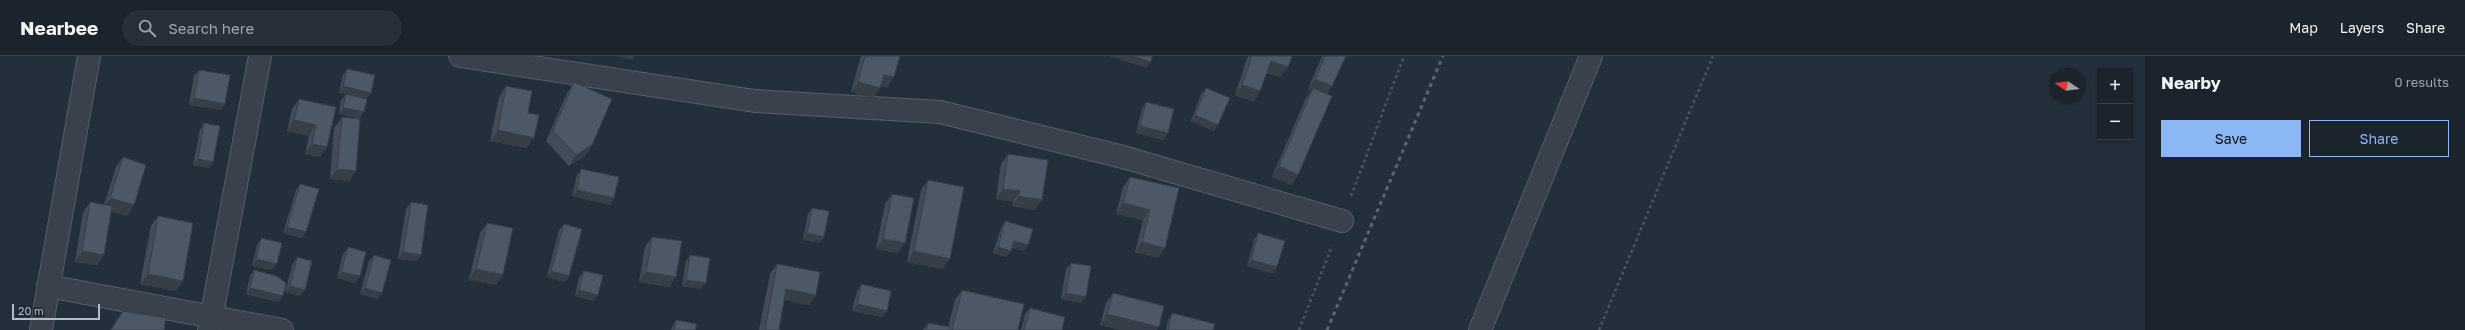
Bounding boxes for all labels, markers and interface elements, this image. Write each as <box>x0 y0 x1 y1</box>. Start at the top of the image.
search box <box>122 10 402 46</box>
text: Nearbee <box>20 16 98 39</box>
icon: search <box>136 17 158 39</box>
text: Search here <box>168 19 254 37</box>
text: Map <box>2289 19 2318 36</box>
text: Layers <box>2340 19 2384 36</box>
text: Share <box>2406 19 2445 36</box>
north arrow <box>2049 68 2085 104</box>
map controls <box>2097 68 2133 140</box>
button: + <box>2097 68 2133 104</box>
text: Nearby <box>2161 72 2221 93</box>
text: 0 results <box>2394 74 2449 90</box>
button: − <box>2097 104 2133 140</box>
button: Save <box>2161 120 2301 157</box>
button: Share <box>2309 120 2449 157</box>
scale bar <box>12 302 100 321</box>
text: 20 m <box>18 304 44 317</box>

